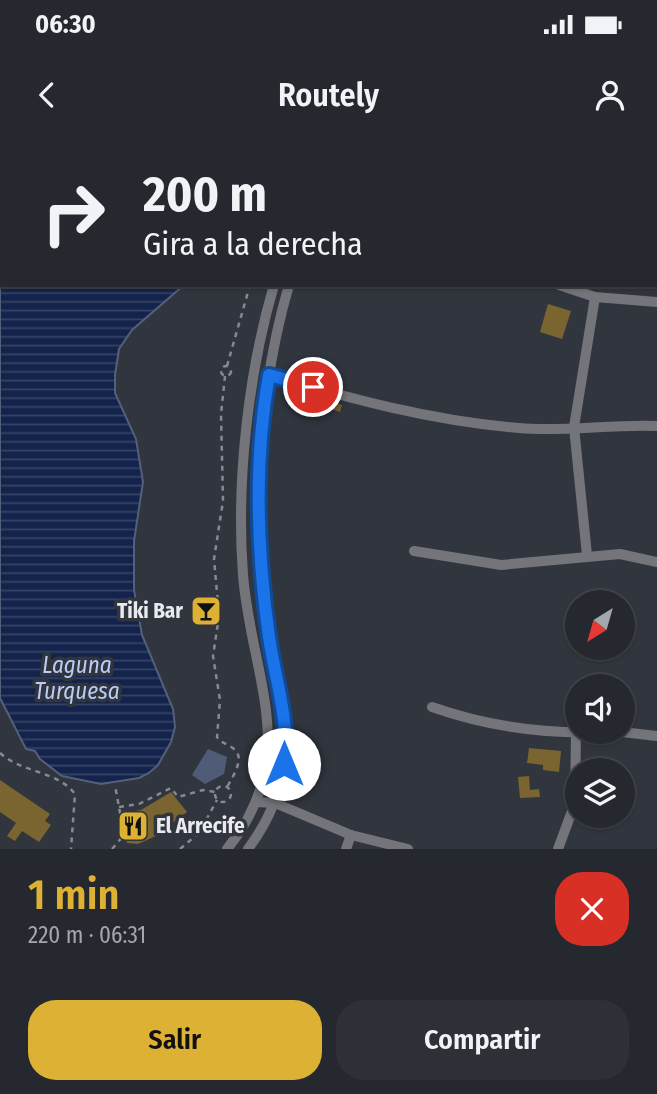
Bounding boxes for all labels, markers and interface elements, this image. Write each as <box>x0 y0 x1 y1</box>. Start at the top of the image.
text: 06:30 <box>35 9 96 40</box>
icon: back <box>28 76 66 114</box>
text: Routely <box>278 76 379 114</box>
icon: person <box>591 76 629 114</box>
text: 200 m <box>143 165 267 224</box>
icon: right <box>28 168 119 259</box>
text: Gira a la derecha <box>143 225 363 263</box>
pin <box>283 357 343 417</box>
icon: arrive <box>294 368 332 406</box>
north arrow <box>565 590 635 660</box>
map controls <box>565 590 635 828</box>
bar icon: Tiki Bar <box>189 594 223 628</box>
place label: Tiki Bar <box>117 598 183 624</box>
water label: Laguna Turquesa <box>34 651 120 705</box>
button: sound <box>565 674 635 744</box>
position arrow <box>247 727 321 801</box>
button: layers <box>565 758 635 828</box>
restaurant icon: El Arrecife <box>116 809 150 843</box>
place label: El Arrecife <box>156 813 245 839</box>
text: 1 min <box>28 870 119 920</box>
button: close <box>555 872 629 946</box>
text: 220 m · 06:31 <box>28 921 146 949</box>
button: Salir <box>28 1000 322 1080</box>
button: Compartir <box>336 1000 629 1080</box>

